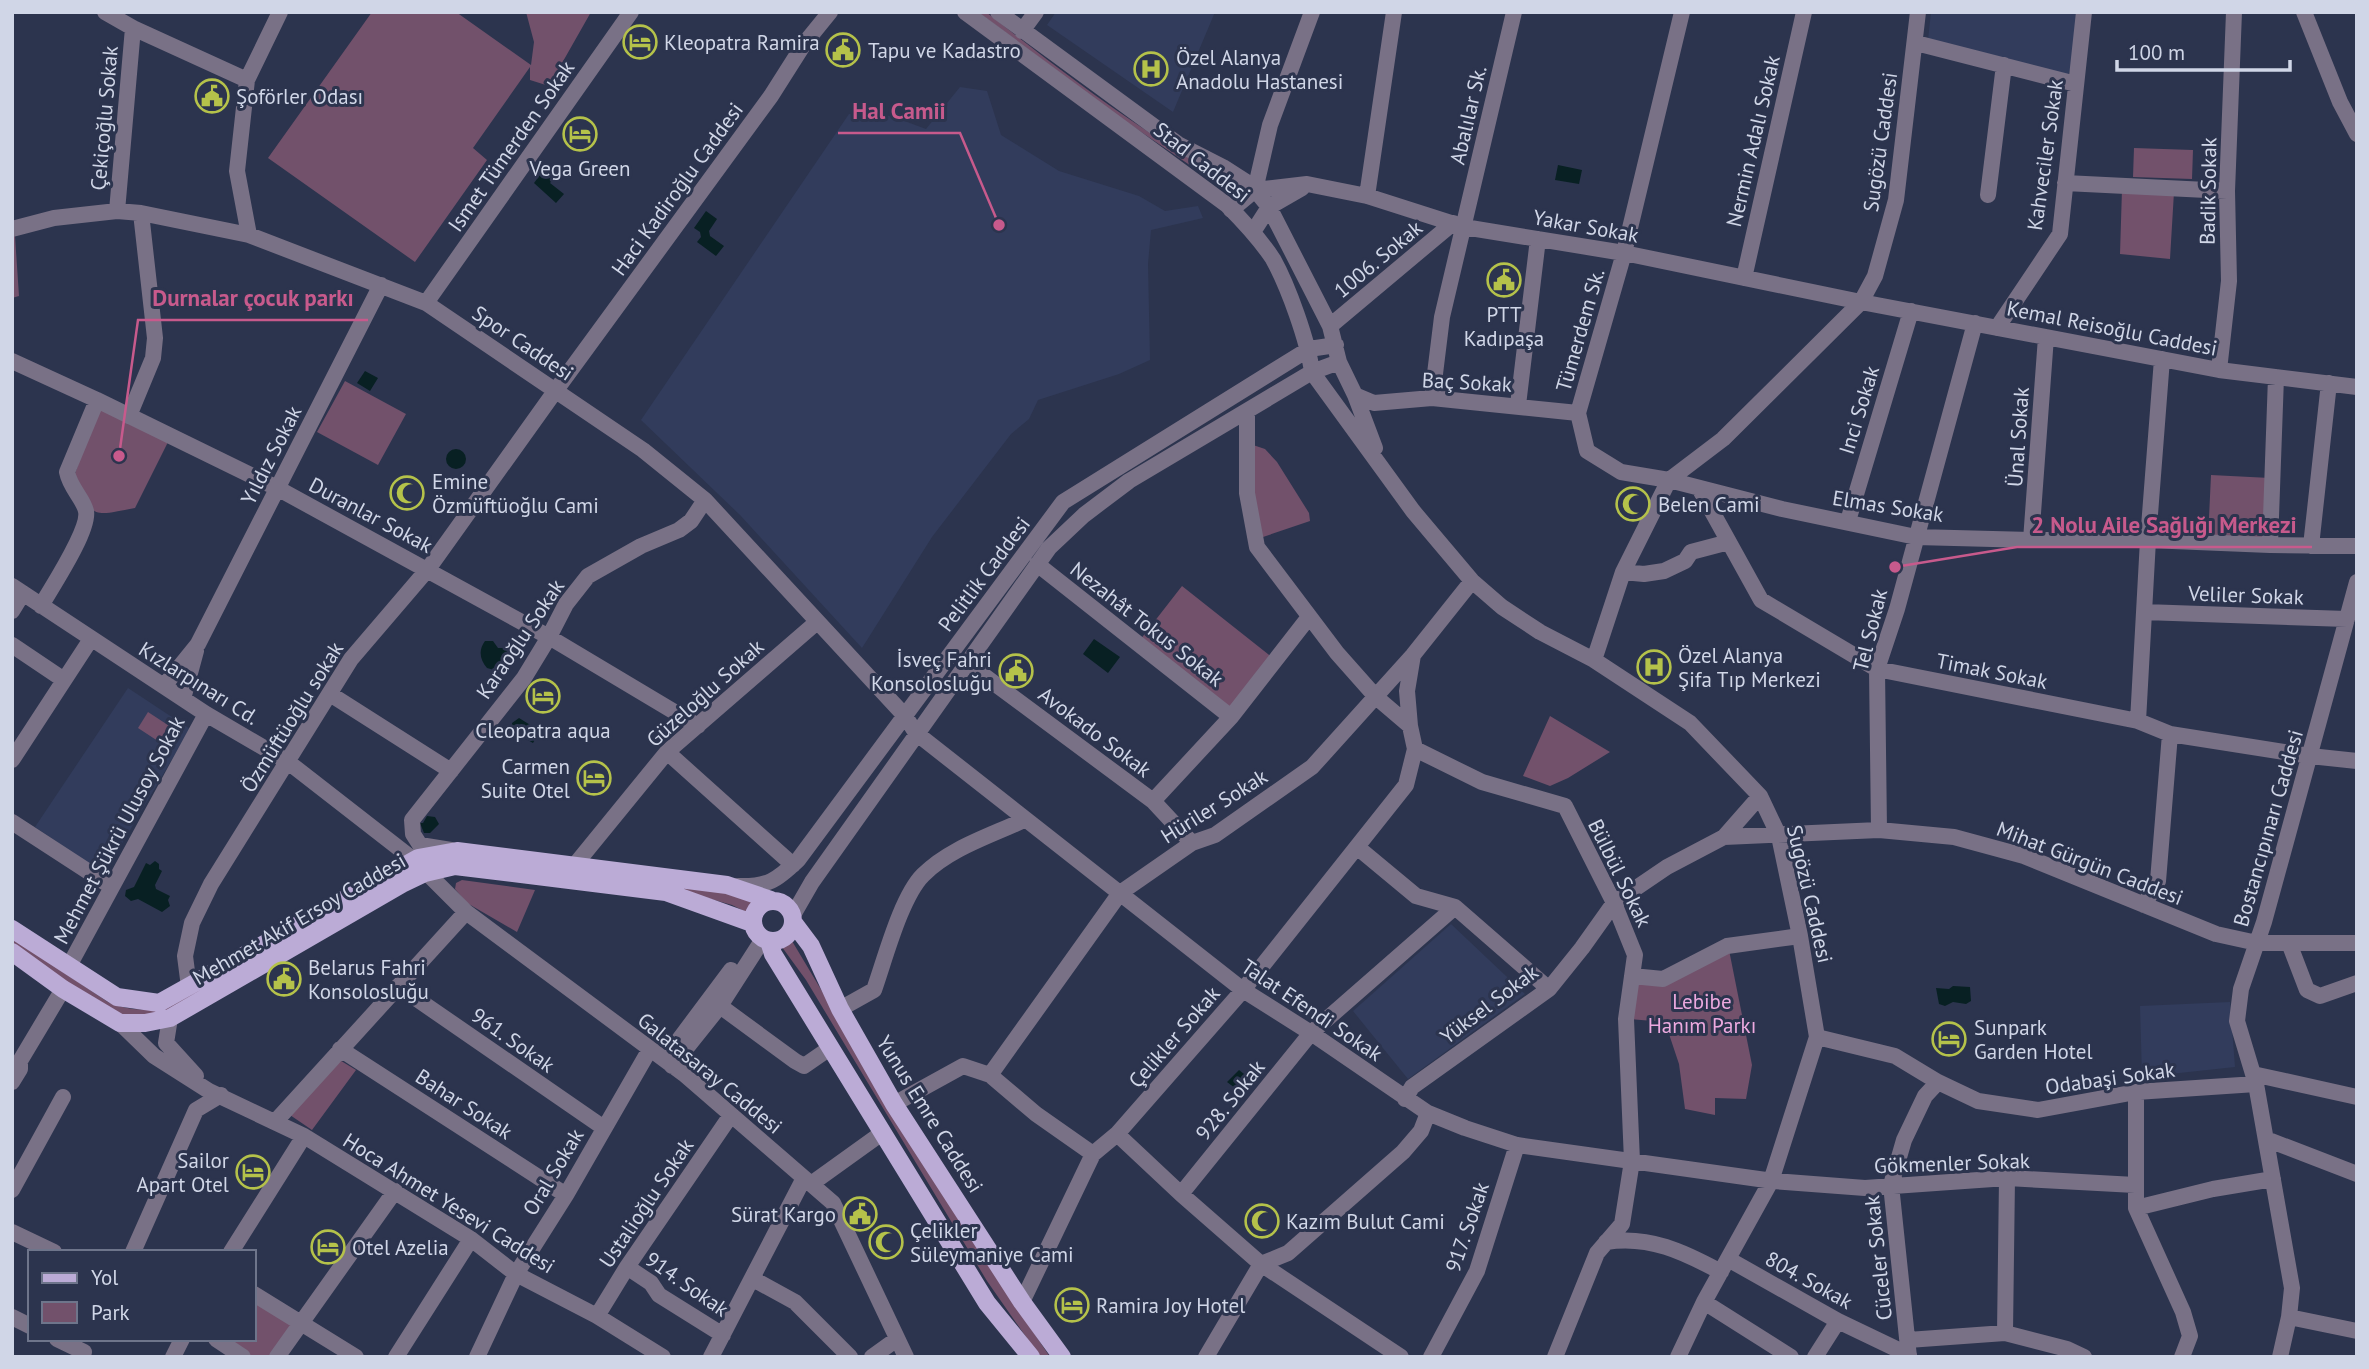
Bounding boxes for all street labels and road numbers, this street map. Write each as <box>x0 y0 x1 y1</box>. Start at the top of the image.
street label: Çekiçoğlu Sokak <box>84 45 124 191</box>
street label: Nermin Adalı Sokak <box>1720 53 1786 229</box>
street label: Ismet Tümerden Sokak <box>442 55 580 237</box>
street label: Abalılar Sk. <box>1444 63 1492 167</box>
street label: Sugözü Caddesi <box>1857 70 1903 214</box>
street label: Kahveciler Sokak <box>2021 78 2069 232</box>
street label: Haci Kadiroğlu Caddesi <box>605 97 749 281</box>
street label: Stad Caddesi <box>1148 116 1256 208</box>
street label: Badik Sokak <box>2194 137 2222 245</box>
street label: Yakar Sokak <box>1531 203 1641 249</box>
street label: 1006. Sokak <box>1328 214 1428 304</box>
street label: Tümerdem Sk. <box>1550 265 1610 395</box>
street label: Kemal Reisoğlu Caddesi <box>2005 294 2219 362</box>
street label: Spor Caddesi <box>467 299 579 387</box>
street label: Inci Sokak <box>1833 362 1885 458</box>
street label: Baç Sokak <box>1421 366 1513 398</box>
street label: Ünal Sokak <box>2001 386 2035 488</box>
street label: Yıldız Sokak <box>235 401 307 509</box>
street label: Duranlar Sokak <box>304 471 438 559</box>
street label: Elmas Sokak <box>1830 484 1946 528</box>
street label: Pelitlik Caddesi <box>932 511 1036 637</box>
street label: Nezahât Tokus Sokak <box>1065 556 1229 692</box>
street label: Karaoğlu Sokak <box>470 574 570 704</box>
street label: Veliler Sokak <box>2187 579 2304 611</box>
street label: Tel Sokak <box>1847 586 1893 674</box>
street label: Güzeloğlu Sokak <box>641 633 769 753</box>
street label: Kızlarpınarı Cd. <box>134 635 264 731</box>
street label: Özmüftüoğlu sokak <box>235 637 349 797</box>
street label: Timak Sokak <box>1934 647 2050 695</box>
street label: Avokado Sokak <box>1033 681 1157 783</box>
street label: Mehmet Şükrü Ulusoy Sokak <box>47 711 191 949</box>
street label: Bostancıpınarı Caddesi <box>2227 726 2309 930</box>
street label: Hüriler Sokak <box>1156 763 1272 849</box>
street label: Bülbül Sokak <box>1582 814 1658 932</box>
street label: Mihat Gürgün Caddesi <box>1993 815 2187 911</box>
street label: Sugözü Caddesi <box>1781 822 1839 966</box>
street label: Mehmet Akif Ersoy Caddesi <box>188 847 410 991</box>
street label: Talat Efendi Sokak <box>1236 953 1388 1067</box>
street label: Yüksel Sokak <box>1435 958 1543 1050</box>
street label: Çelikler Sokak <box>1122 981 1226 1093</box>
street label: 961. Sokak <box>466 1001 560 1079</box>
street label: Galatasaray Caddesi <box>632 1006 788 1140</box>
street label: Yunus Emre Caddesi <box>871 1030 989 1198</box>
street label: 928. Sokak <box>1189 1054 1271 1146</box>
street label: Odabaşi Sokak <box>2043 1056 2177 1100</box>
street label: Bahar Sokak <box>410 1063 518 1145</box>
street label: Oral Sokak <box>517 1124 589 1220</box>
street label: Hoca Ahmet Yesevi Caddesi <box>338 1127 560 1279</box>
street label: Ustalioğlu Sokak <box>593 1133 699 1273</box>
street label: Gökmenler Sokak <box>1874 1147 2030 1179</box>
street label: 917. Sokak <box>1439 1178 1495 1276</box>
street label: Cüceler Sokak <box>1858 1194 1898 1322</box>
street label: 914. Sokak <box>640 1245 734 1323</box>
street label: 804. Sokak <box>1761 1245 1857 1315</box>

